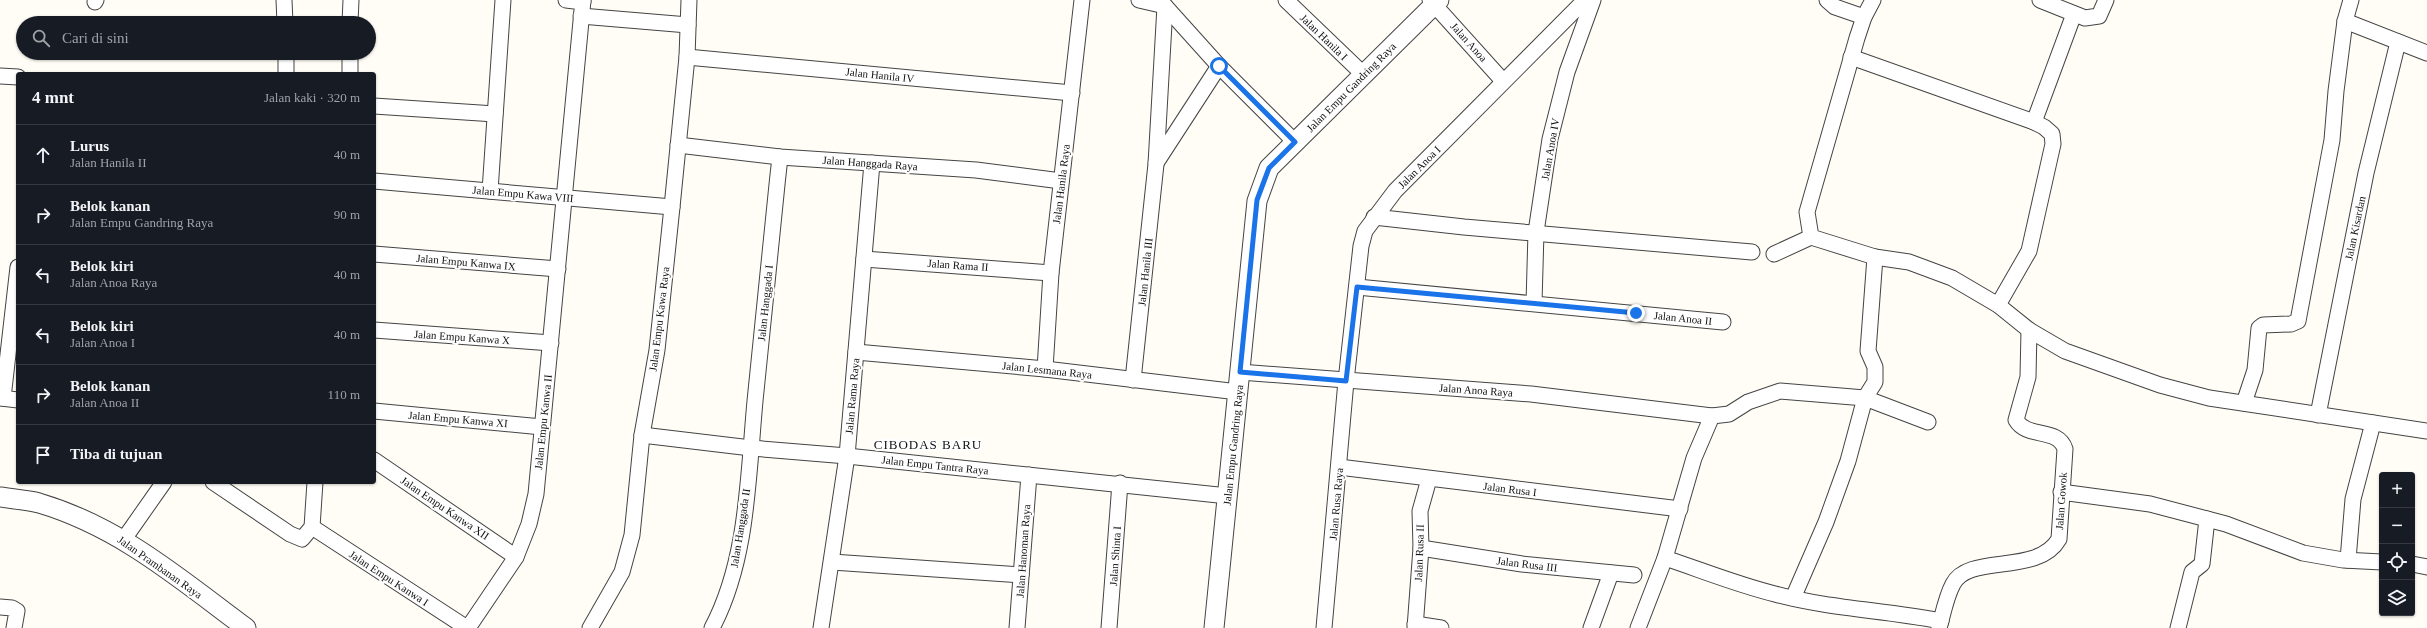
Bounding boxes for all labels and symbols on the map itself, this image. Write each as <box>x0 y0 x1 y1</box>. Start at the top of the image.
street label: Jalan Hanila I <box>1298 11 1350 63</box>
street label: Jalan Anoa <box>1448 20 1490 64</box>
street label: Jalan Empu Gandring Raya <box>1304 40 1398 134</box>
route start <box>1210 57 1228 75</box>
street label: Jalan Hanila IV <box>845 65 915 85</box>
street label: Jalan Anoa IV <box>1539 117 1561 181</box>
street label: Jalan Hanila Raya <box>1050 143 1072 224</box>
street label: Jalan Anoa I <box>1395 143 1443 191</box>
street label: Jalan Hanggada Raya <box>822 154 918 172</box>
street label: Jalan Empu Kawa VIII <box>472 184 574 204</box>
street label: Jalan Kisardan <box>2342 194 2368 261</box>
street label: Jalan Hanila III <box>1135 237 1155 307</box>
street label: Jalan Empu Kanwa IX <box>416 252 516 272</box>
street label: Jalan Rama II <box>927 257 989 273</box>
street label: Jalan Hanggada I <box>755 264 775 342</box>
street label: Jalan Empu Kawa Raya <box>647 266 671 372</box>
route end <box>1627 304 1645 322</box>
street label: Jalan Anoa II <box>1653 309 1713 327</box>
street label: Jalan Empu Kanwa X <box>414 328 510 346</box>
street label: Jalan Rama Raya <box>843 357 861 435</box>
street label: Jalan Lesmana Raya <box>1001 359 1093 381</box>
street label: Jalan Empu Kanwa II <box>532 373 554 470</box>
street label: Jalan Anoa Raya <box>1439 381 1513 399</box>
street label: Jalan Empu Gandring Raya <box>1221 384 1245 506</box>
street label: Jalan Empu Kanwa XI <box>408 409 509 429</box>
district label: CIBODAS BARU <box>874 437 982 452</box>
street label: Jalan Empu Tantra Raya <box>881 453 989 477</box>
street label: Jalan Rusa Raya <box>1327 467 1345 541</box>
street label: Jalan Gowok <box>2053 471 2069 530</box>
street label: Jalan Empu Kanwa XII <box>399 474 492 542</box>
street label: Jalan Rusa I <box>1483 480 1538 498</box>
street label: Jalan Hanggada II <box>728 487 752 568</box>
street label: Jalan Hanoman Raya <box>1014 504 1032 598</box>
street label: Jalan Rusa II <box>1412 524 1426 582</box>
street label: Jalan Shinta I <box>1107 525 1123 586</box>
street label: Jalan Prambanan Raya <box>116 533 205 601</box>
street label: Jalan Empu Kanwa I <box>347 548 431 608</box>
street label: Jalan Rusa III <box>1496 554 1558 574</box>

